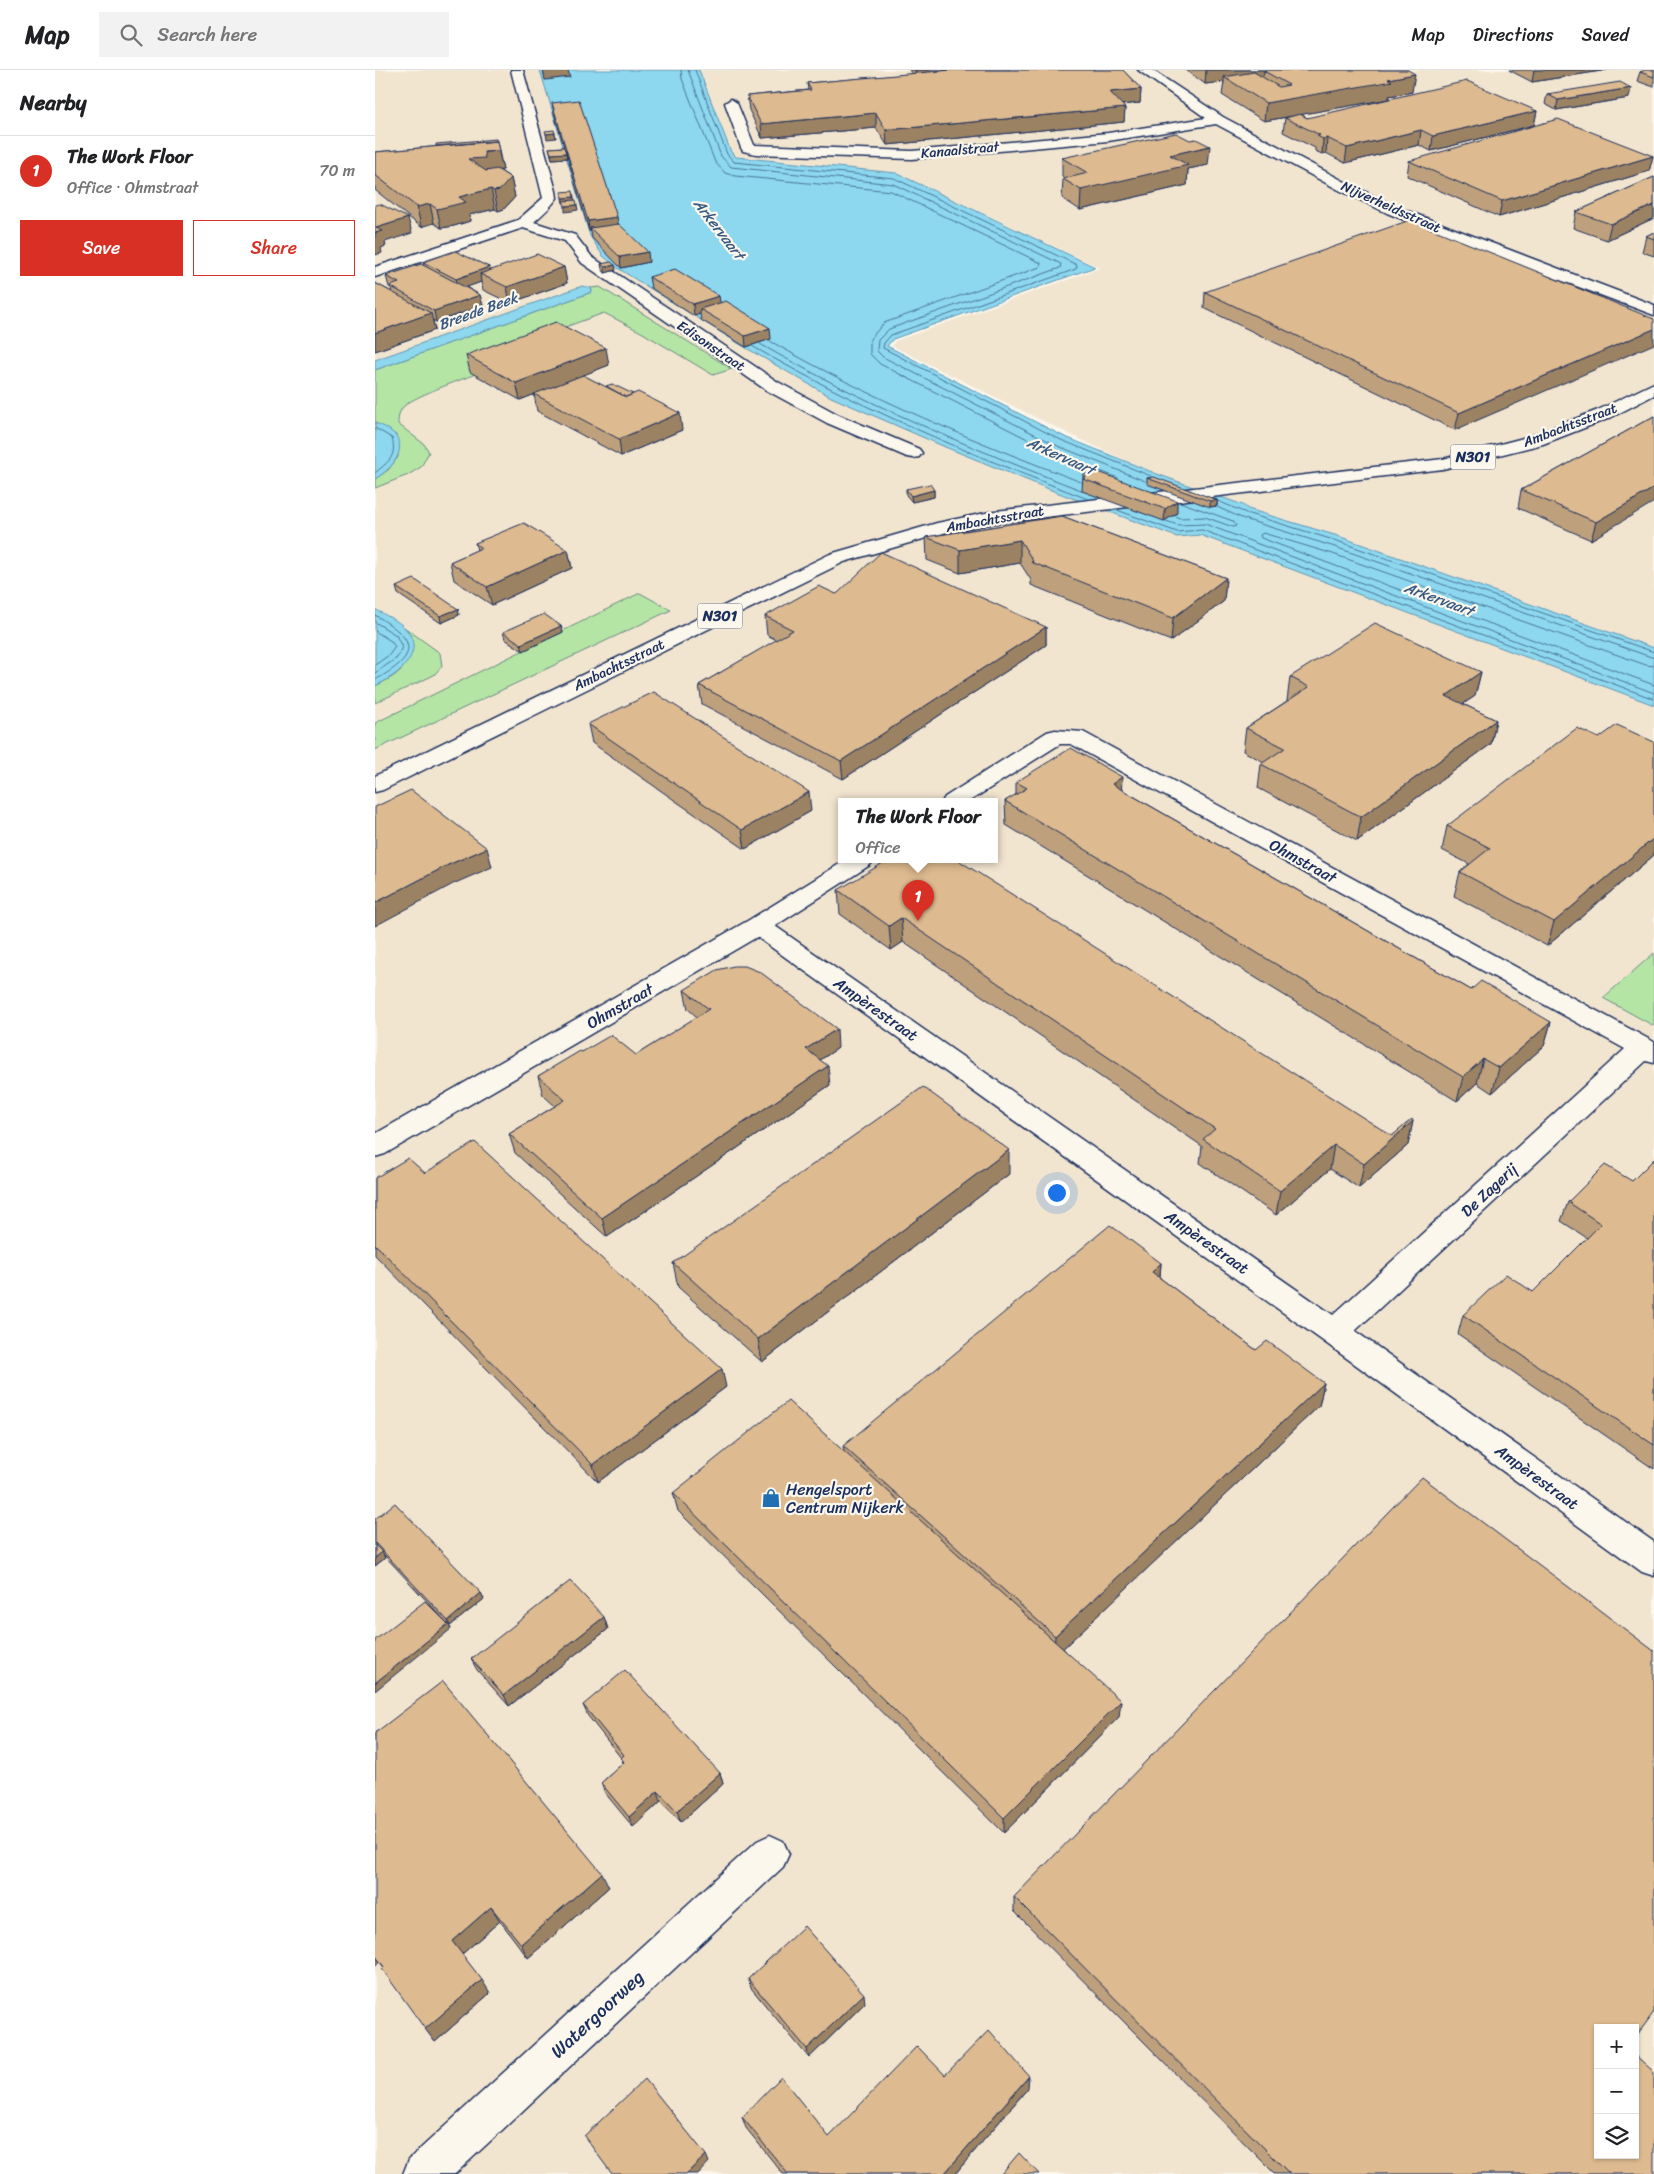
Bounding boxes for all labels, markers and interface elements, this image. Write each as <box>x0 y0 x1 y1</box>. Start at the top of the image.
search box <box>99 12 449 57</box>
text: Map <box>25 14 69 56</box>
text: Search here <box>157 18 257 51</box>
text: Map <box>1412 19 1445 51</box>
text: Directions <box>1473 19 1554 51</box>
text: Saved <box>1582 19 1629 51</box>
icon: search <box>117 21 145 49</box>
text: Nearby <box>20 84 86 122</box>
street label: Kanaalstraat <box>920 134 1002 166</box>
text: The Work Floor <box>67 140 192 173</box>
text: 1 <box>33 156 39 185</box>
text: 70 m <box>319 156 355 185</box>
text: Office · Ohmstraat <box>67 173 198 202</box>
street label: Nijverheidsstraat <box>1337 174 1445 240</box>
water label: Arkervaart <box>686 192 753 268</box>
button: Save <box>20 220 183 276</box>
button: Share <box>193 220 355 276</box>
water label: Breede Beek <box>435 284 522 337</box>
street label: Edisonstraat <box>671 314 751 378</box>
street label: Ambachtsstraat <box>1518 396 1621 455</box>
water label: Arkervaart <box>1022 429 1102 484</box>
road number: N301 <box>1451 444 1495 470</box>
street label: Ambachtsstraat <box>943 498 1046 540</box>
water label: Arkervaart <box>1400 574 1480 625</box>
road number: N301 <box>697 604 743 628</box>
street label: Ambachtsstraat <box>568 632 669 698</box>
popup <box>838 798 998 863</box>
text: The Work Floor <box>855 800 981 833</box>
street label: Ohmstraat <box>1264 830 1343 892</box>
text: Office <box>855 833 901 862</box>
pin: 1 <box>902 880 934 921</box>
street label: Ampèrestraat <box>827 968 925 1049</box>
street label: Ohmstraat <box>581 975 660 1037</box>
street label: De Zagerij <box>1454 1155 1525 1224</box>
your location <box>1044 1180 1070 1206</box>
street label: Ampèrestraat <box>1158 1201 1256 1282</box>
street label: Ampèrestraat <box>1488 1436 1585 1518</box>
place label: Hengelsport Centrum Nijkerk <box>786 1475 904 1522</box>
shop icon: Hengelsport Centrum Nijkerk <box>760 1487 782 1509</box>
street label: Watergoorweg <box>542 1961 652 2067</box>
map controls <box>1594 2024 1639 2159</box>
button: + <box>1594 2024 1639 2069</box>
button: − <box>1594 2069 1639 2114</box>
button: layers <box>1594 2114 1639 2159</box>

